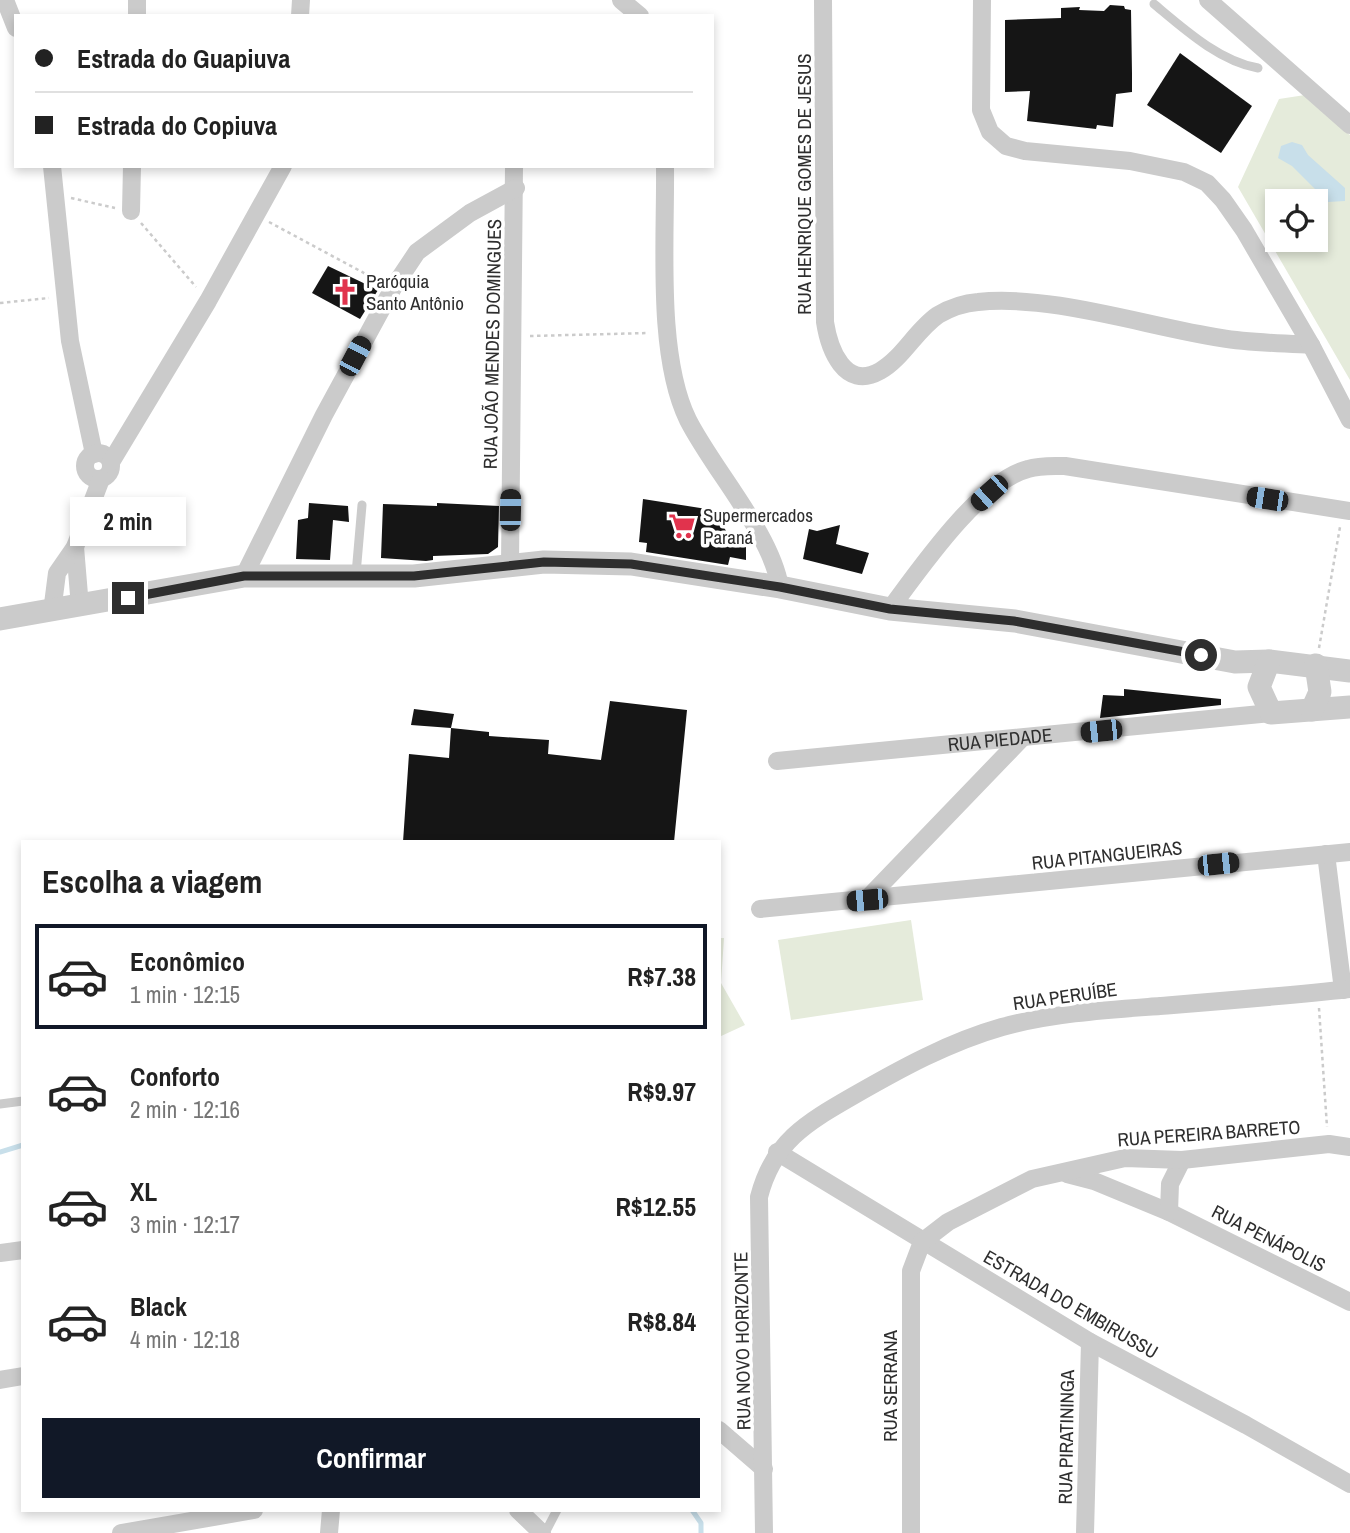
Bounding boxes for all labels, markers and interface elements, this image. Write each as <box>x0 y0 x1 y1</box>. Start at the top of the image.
text: Estrada do Guapiuva <box>77 41 290 76</box>
street label: RUA HENRIQUE GOMES DE JESUS <box>791 53 817 315</box>
text: Estrada do Copiuva <box>77 108 277 143</box>
map controls <box>1265 189 1328 252</box>
button: locate <box>1265 189 1328 252</box>
street label: RUA JOÃO MENDES DOMINGUES <box>477 219 507 469</box>
place label: Paróquia Santo Antônio <box>366 268 464 316</box>
church icon: Paróquia Santo Antônio <box>330 277 360 307</box>
car <box>336 333 375 379</box>
car <box>967 471 1012 515</box>
car <box>1245 485 1290 513</box>
car <box>500 489 521 531</box>
callout: 2 min <box>70 496 186 546</box>
place label: Supermercados Paraná <box>703 502 813 550</box>
text: 2 min <box>103 506 153 537</box>
supermarket icon: Supermercados Paraná <box>667 511 697 541</box>
route end <box>112 582 144 614</box>
route start <box>1185 639 1217 671</box>
car <box>1080 718 1123 744</box>
street label: RUA PIEDADE <box>947 721 1053 757</box>
street label: RUA PITANGUEIRAS <box>1030 834 1184 876</box>
car <box>1197 851 1240 877</box>
text: Escolha a viagem <box>42 860 262 903</box>
car <box>846 888 889 912</box>
text: Econômico <box>130 944 245 979</box>
icon: car <box>46 945 109 1008</box>
text: R$7.38 <box>627 959 696 994</box>
street label: RUA PERUÍBE <box>1011 976 1119 1016</box>
text: 1 min · 12:15 <box>130 979 240 1010</box>
text: Conforto <box>130 1059 220 1094</box>
icon: car <box>46 1060 109 1123</box>
text: R$9.97 <box>627 1074 696 1109</box>
text: 2 min · 12:16 <box>130 1094 240 1125</box>
street label: RUA PEREIRA BARRETO <box>1117 1114 1301 1152</box>
text: XL <box>130 1174 157 1209</box>
icon: car <box>46 1175 109 1238</box>
text: R$12.55 <box>615 1189 696 1224</box>
street label: RUA PENÁPOLIS <box>1208 1198 1330 1278</box>
text: 3 min · 12:17 <box>130 1209 240 1240</box>
street label: ESTRADA DO EMBIRUSSU <box>979 1243 1163 1365</box>
street label: RUA NOVO HORIZONTE <box>727 1252 757 1430</box>
text: Black <box>130 1289 187 1324</box>
icon: car <box>46 1290 109 1353</box>
text: R$8.84 <box>627 1304 696 1339</box>
text: 4 min · 12:18 <box>130 1324 240 1355</box>
street label: RUA SERRANA <box>877 1330 903 1442</box>
street label: RUA PIRATININGA <box>1052 1369 1080 1505</box>
button: Confirmar <box>42 1418 700 1498</box>

